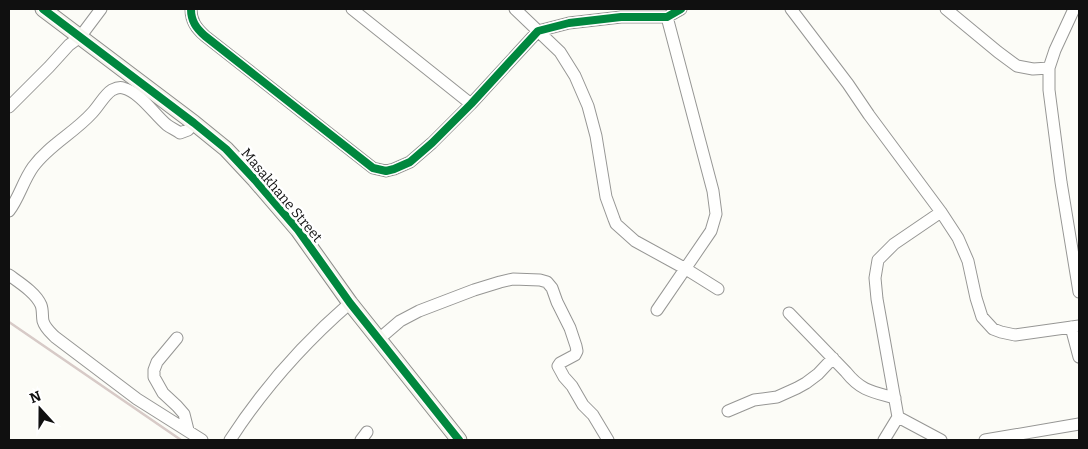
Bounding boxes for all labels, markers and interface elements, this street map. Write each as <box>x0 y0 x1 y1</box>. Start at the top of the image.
street label: Masakhane Street <box>237 145 326 246</box>
north arrow <box>15 384 65 434</box>
text: N <box>27 387 44 407</box>

